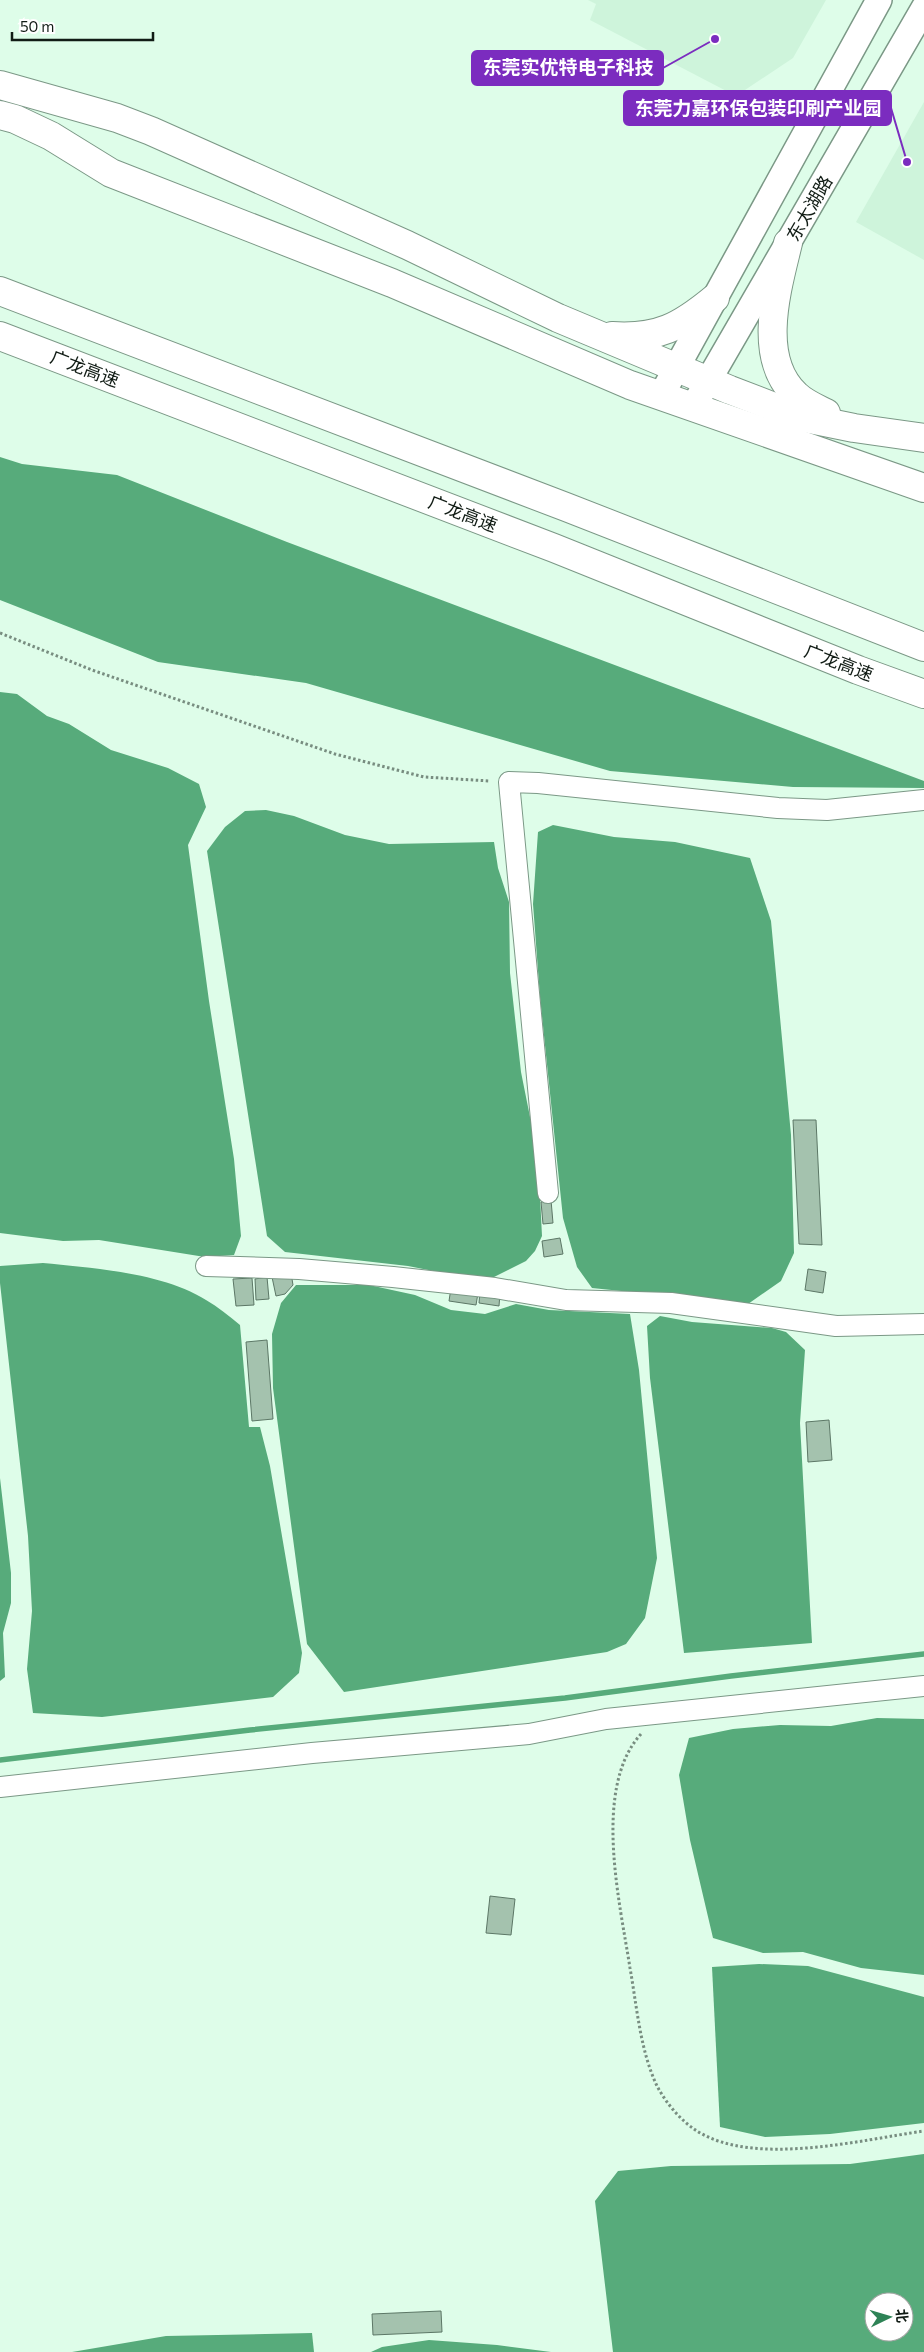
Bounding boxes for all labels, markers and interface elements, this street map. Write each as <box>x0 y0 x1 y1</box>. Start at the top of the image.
scale bar <box>12 10 154 42</box>
text: 50 m <box>20 17 54 35</box>
callout: 东莞实优特电子科技 <box>472 51 663 85</box>
text: 东莞实优特电子科技 <box>482 55 654 78</box>
callout: 东莞力嘉环保包装印刷产业园 <box>624 91 891 125</box>
text: 东莞力嘉环保包装印刷产业园 <box>634 96 882 119</box>
street label: 东太湖路 <box>781 171 837 245</box>
street label: 广龙高速 <box>47 345 123 391</box>
street label: 广龙高速 <box>425 490 501 536</box>
street label: 广龙高速 <box>801 639 877 685</box>
north arrow <box>864 2292 914 2342</box>
text: 北 <box>893 2308 912 2324</box>

